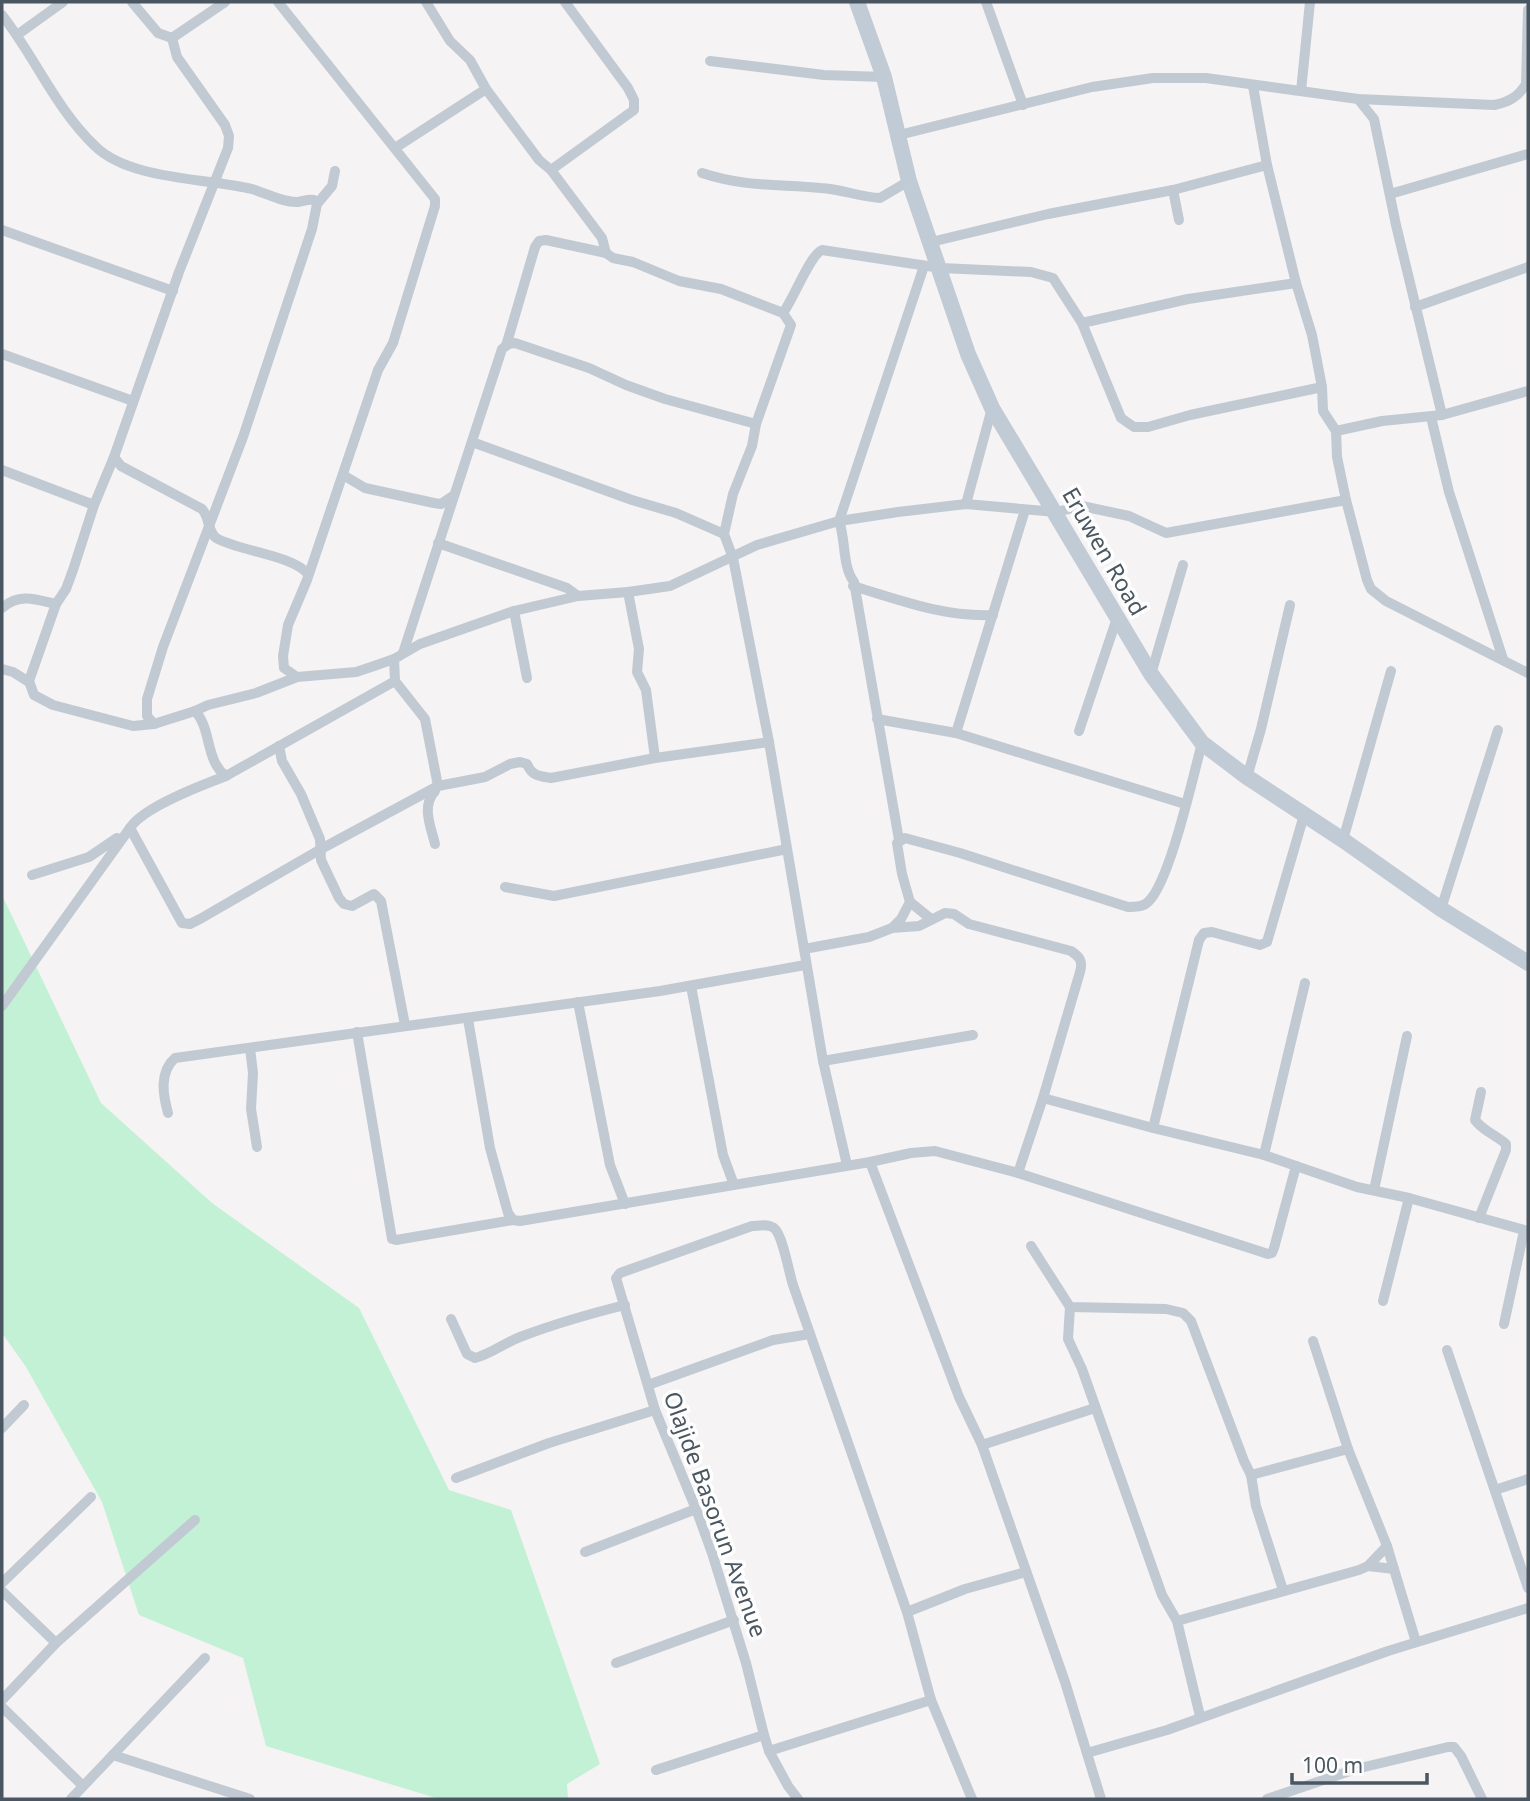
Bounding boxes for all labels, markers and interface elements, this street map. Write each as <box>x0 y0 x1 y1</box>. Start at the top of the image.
street label: Eruwen Road <box>1055 481 1155 621</box>
street label: Olajide Basorun Avenue <box>657 1387 775 1641</box>
scale bar <box>1292 1742 1427 1786</box>
text: 100 m <box>1302 1751 1363 1779</box>

